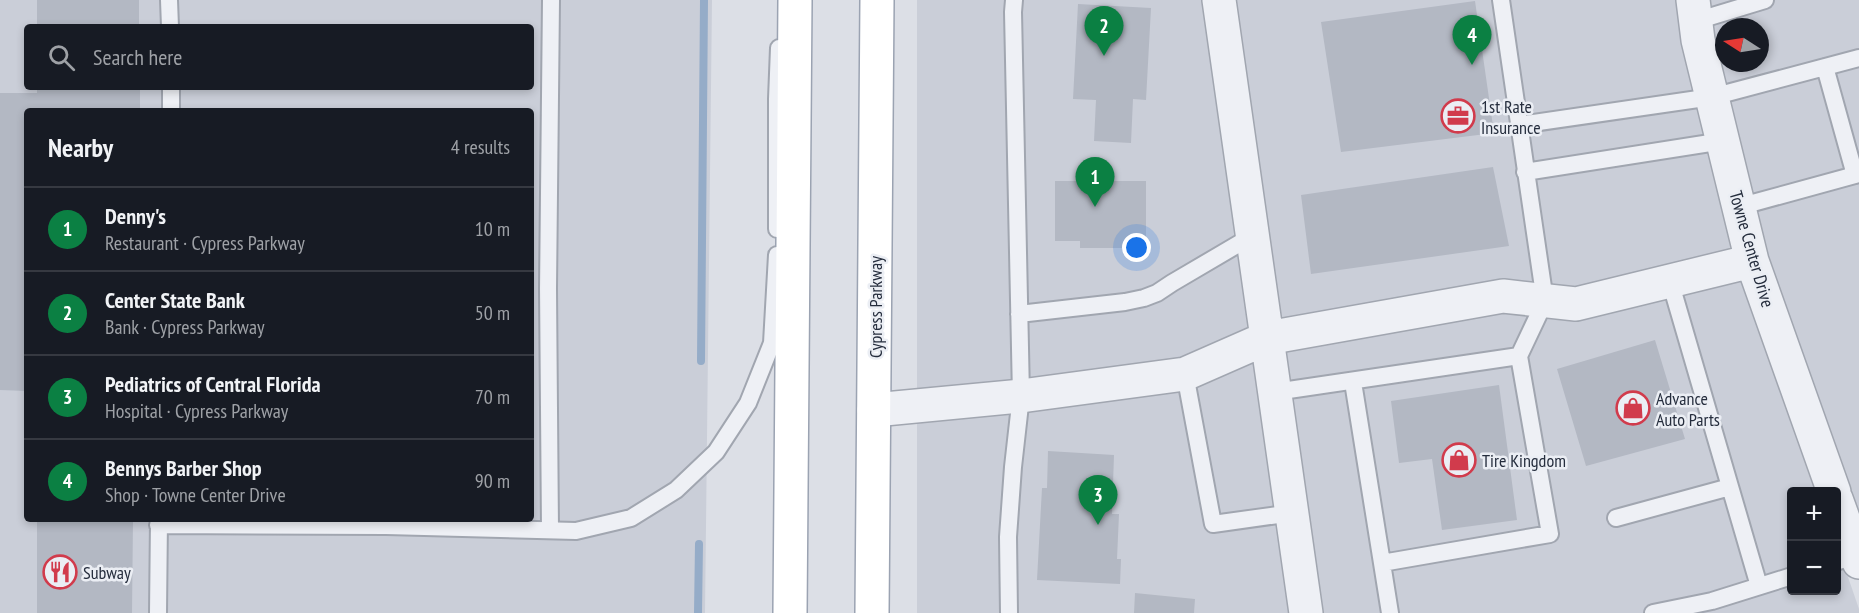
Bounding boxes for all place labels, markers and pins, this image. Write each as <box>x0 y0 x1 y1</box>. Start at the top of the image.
pin: 2 <box>1084 7 1124 56</box>
pin: 4 <box>1452 16 1492 65</box>
place label: 1st Rate Insurance <box>1481 95 1541 139</box>
office icon: 1st Rate Insurance <box>1440 98 1476 134</box>
pin: 1 <box>1076 158 1114 207</box>
place label: Advance Auto Parts <box>1656 387 1720 431</box>
shop icon: Advance Auto Parts <box>1615 390 1651 426</box>
shop icon: Tire Kingdom <box>1441 442 1477 478</box>
place label: Tire Kingdom <box>1482 449 1566 472</box>
pin: 3 <box>1078 476 1118 525</box>
restaurant icon: Subway <box>42 554 78 590</box>
place label: Subway <box>83 561 131 584</box>

